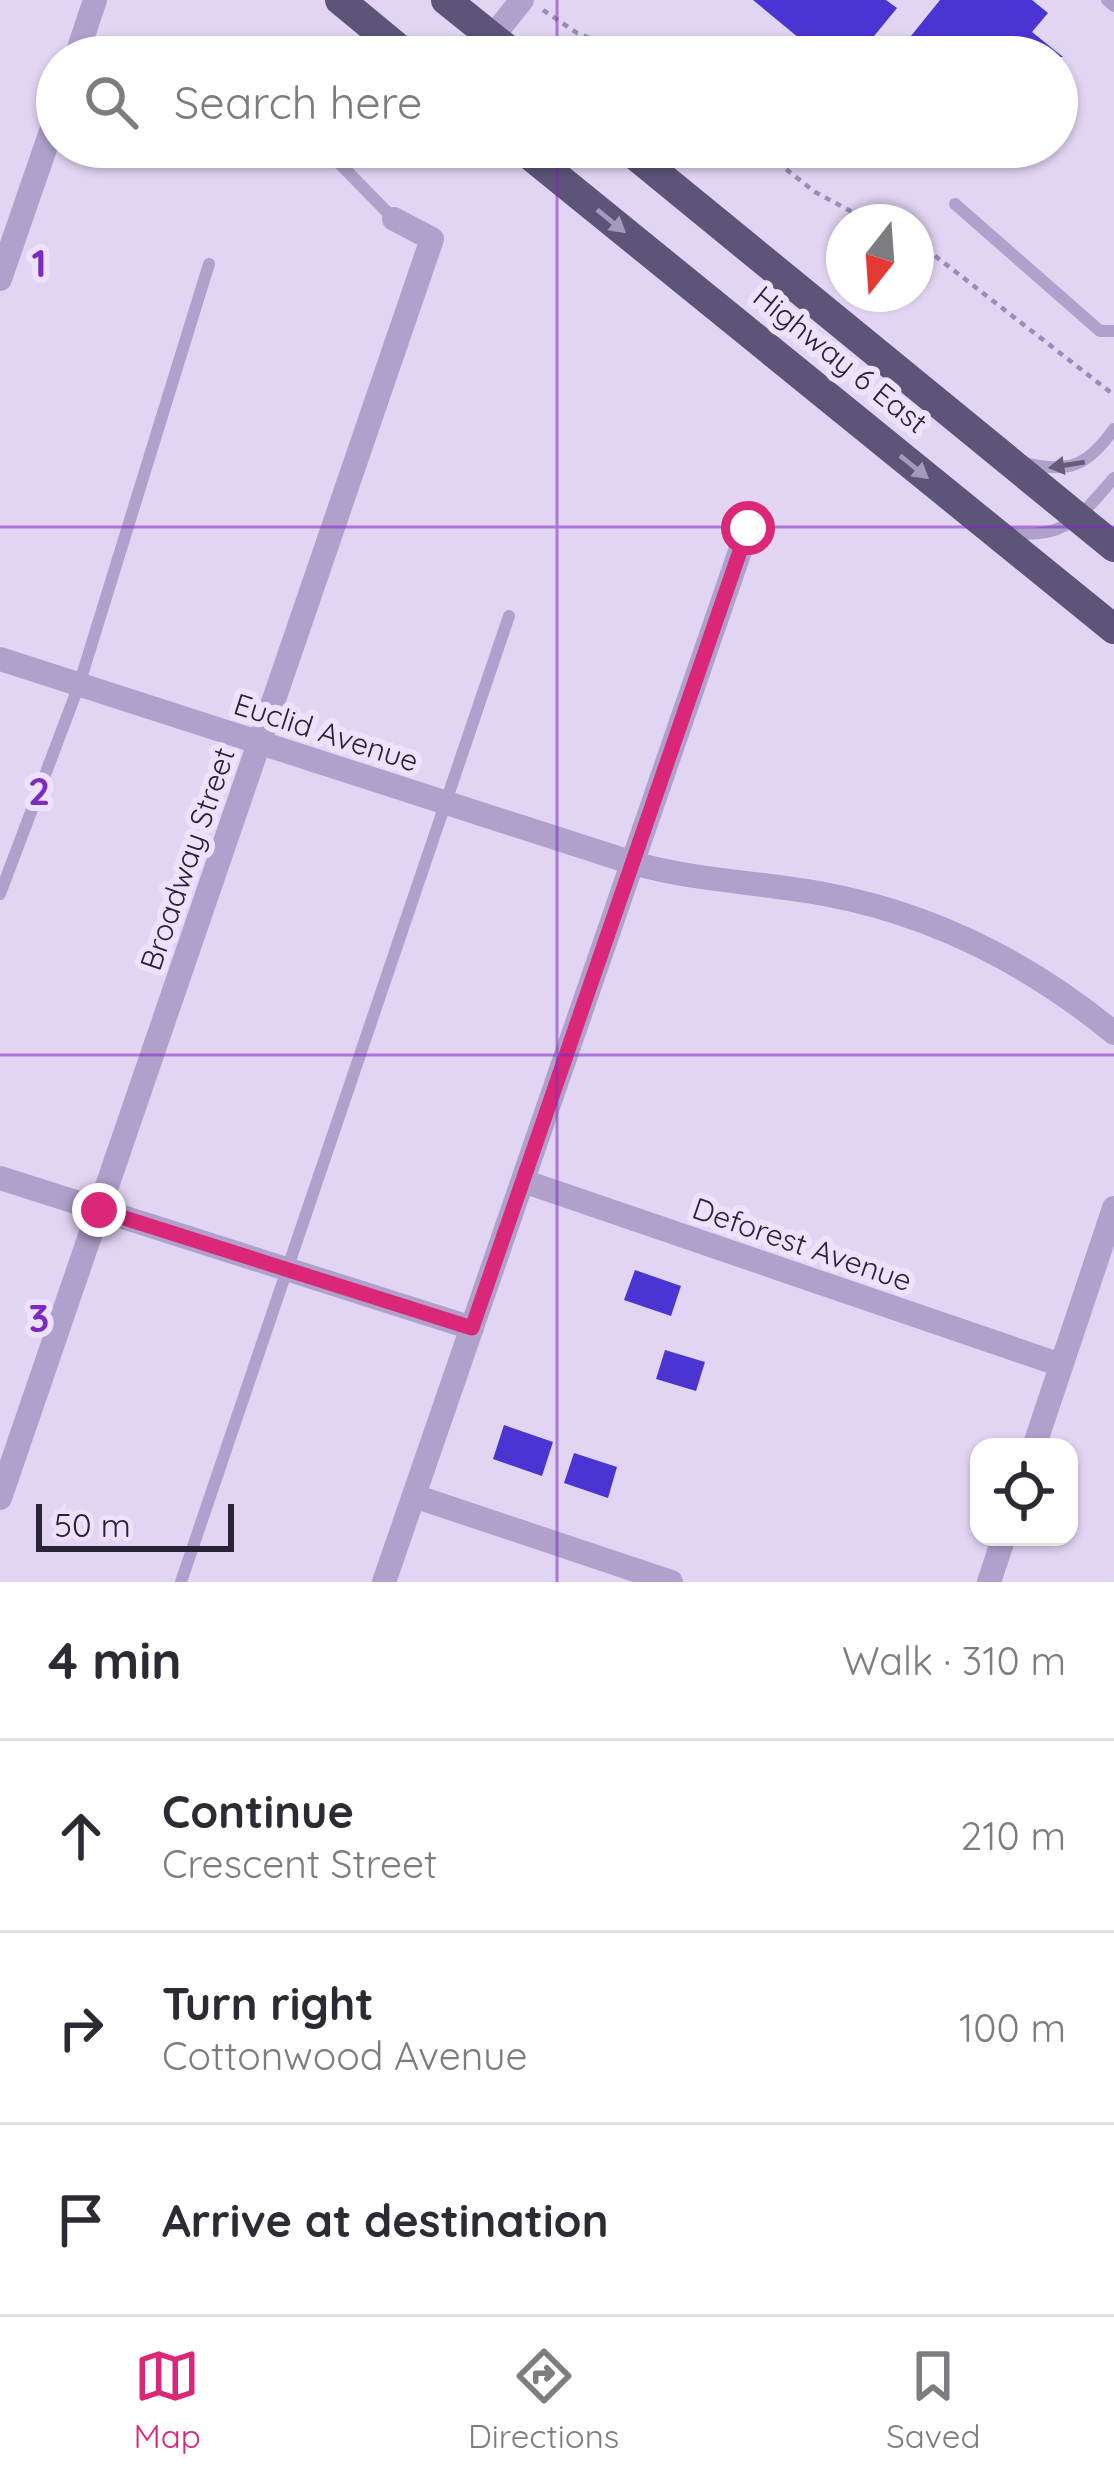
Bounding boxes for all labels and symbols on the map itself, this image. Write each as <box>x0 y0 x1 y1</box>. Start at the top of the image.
north arrow <box>826 204 934 312</box>
one-way arrow <box>596 207 626 233</box>
text: 1 <box>31 238 47 287</box>
street label: Highway 6 East <box>746 277 936 441</box>
one-way arrow <box>899 453 929 479</box>
one-way arrow <box>1048 456 1085 475</box>
route start <box>721 501 775 555</box>
street label: Euclid Avenue <box>229 684 423 780</box>
street label: Broadway Street <box>131 742 243 975</box>
text: 2 <box>28 766 50 815</box>
route end <box>72 1183 126 1237</box>
street label: Deforest Avenue <box>688 1189 917 1299</box>
text: 3 <box>29 1293 49 1342</box>
scale bar <box>36 1498 234 1551</box>

